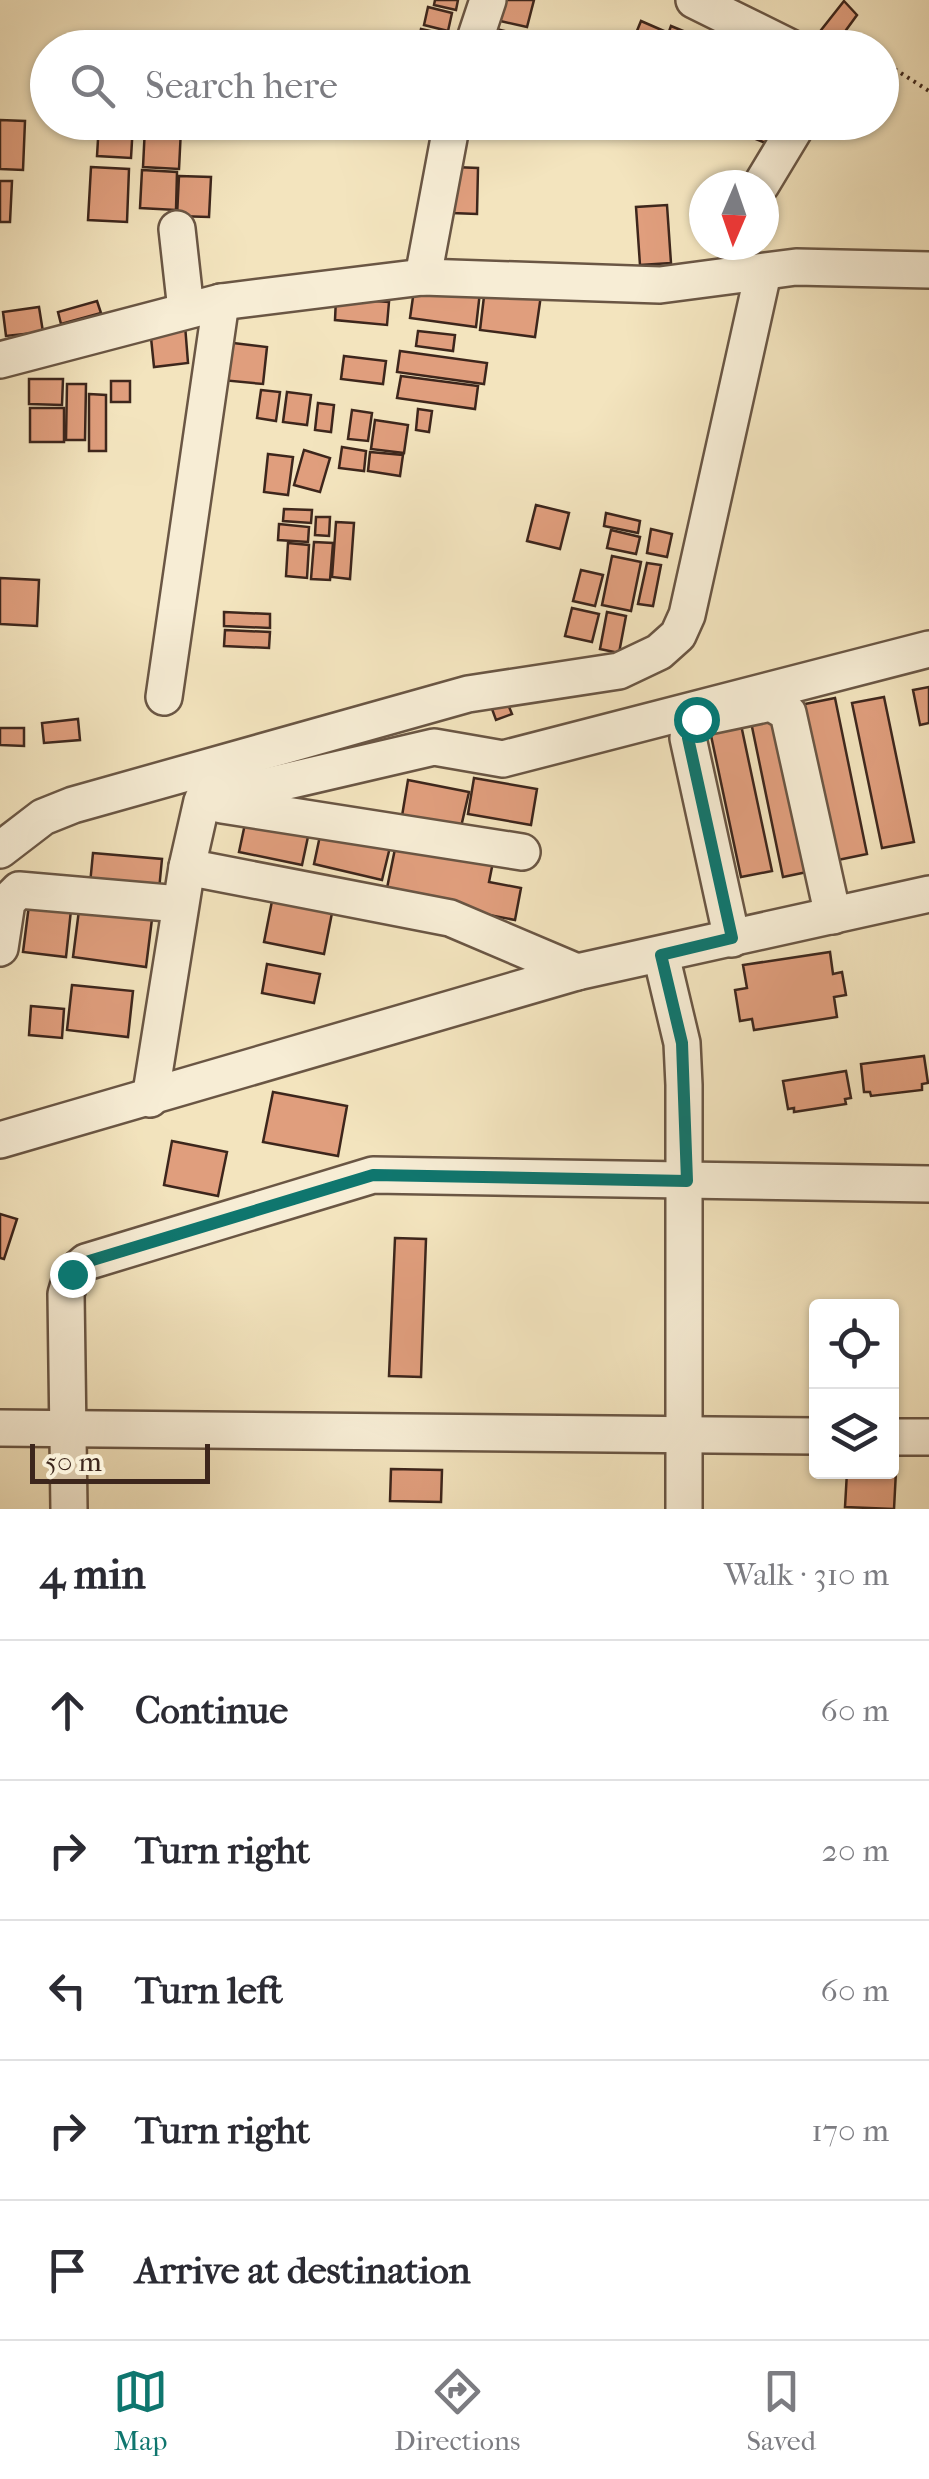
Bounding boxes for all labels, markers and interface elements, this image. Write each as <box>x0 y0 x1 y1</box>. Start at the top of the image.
search box <box>30 30 899 140</box>
icon: search <box>65 58 120 113</box>
text: Search here <box>145 63 338 108</box>
north arrow <box>689 170 779 260</box>
route start <box>674 697 720 743</box>
route end <box>50 1252 96 1298</box>
map controls <box>809 1299 899 1479</box>
button: locate <box>809 1299 899 1389</box>
button: layers <box>809 1389 899 1479</box>
scale bar <box>30 1439 210 1484</box>
text: 50 m <box>45 1445 102 1478</box>
text: 4 min <box>40 1550 146 1599</box>
text: Walk · 310 m <box>724 1556 889 1593</box>
icon: ahead <box>40 1683 95 1738</box>
text: Continue <box>135 1688 288 1733</box>
text: 60 m <box>821 1692 889 1729</box>
icon: right <box>40 1823 95 1878</box>
text: Turn right <box>135 1828 310 1873</box>
text: 20 m <box>821 1832 889 1869</box>
icon: left <box>40 1963 95 2018</box>
text: Turn left <box>135 1968 283 2013</box>
text: 60 m <box>821 1972 889 2009</box>
icon: right <box>40 2103 95 2158</box>
text: Turn right <box>135 2108 310 2153</box>
text: 170 m <box>811 2112 889 2149</box>
icon: arrive <box>40 2243 95 2298</box>
text: Arrive at destination <box>135 2248 471 2293</box>
tab: Map <box>113 2364 168 2457</box>
tab: Directions <box>394 2364 520 2457</box>
tab: Saved <box>746 2364 816 2457</box>

